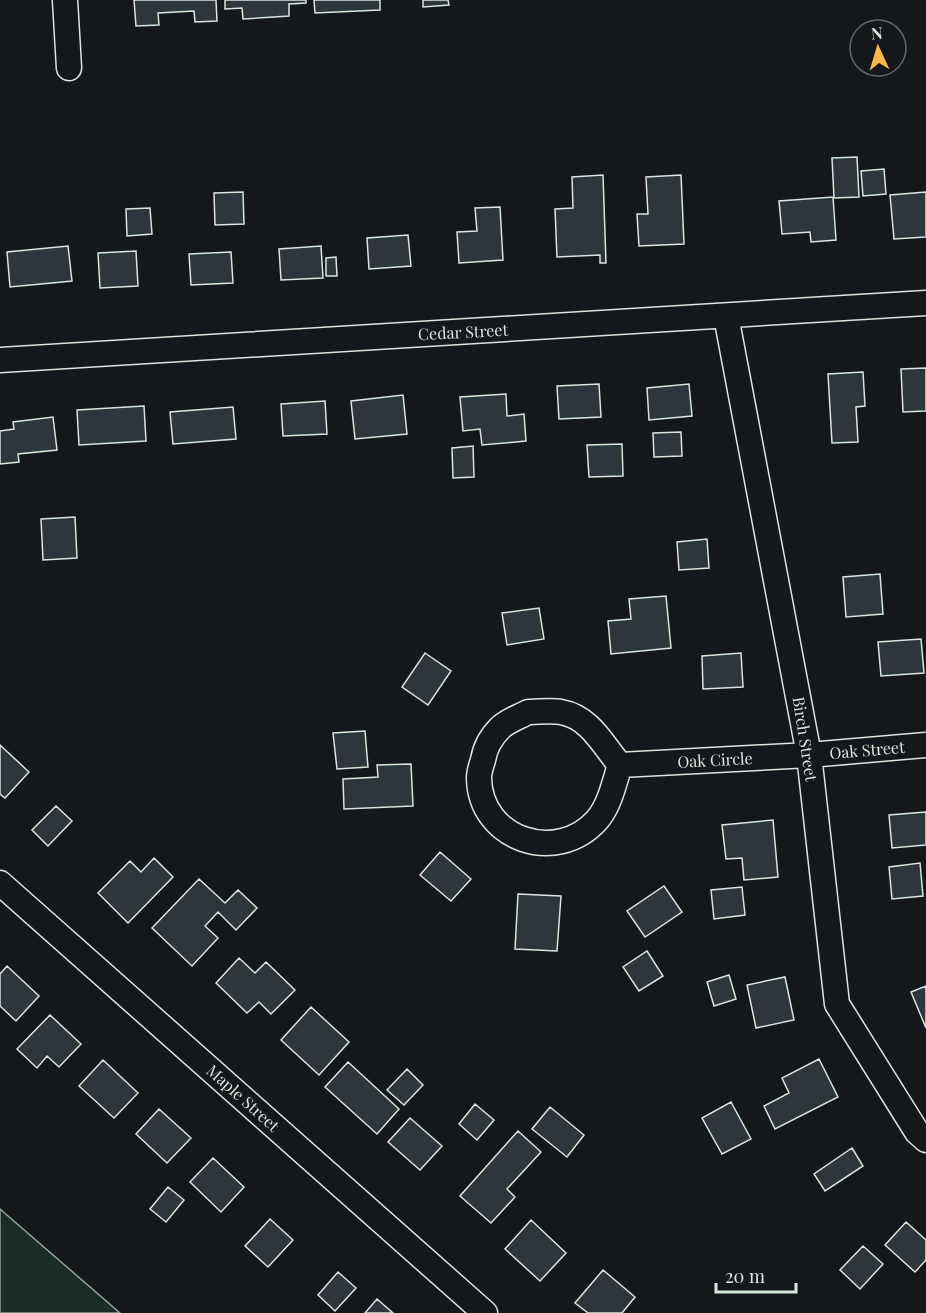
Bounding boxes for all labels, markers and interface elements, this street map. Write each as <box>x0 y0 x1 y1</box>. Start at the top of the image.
north arrow <box>848 18 908 78</box>
text: N <box>870 22 884 43</box>
street label: Cedar Street <box>417 319 509 344</box>
street label: Birch Street <box>788 695 823 783</box>
street label: Oak Street <box>828 736 906 763</box>
street label: Oak Circle <box>677 747 753 772</box>
street label: Maple Street <box>203 1060 284 1136</box>
scale bar <box>716 1256 796 1294</box>
text: 20 m <box>725 1264 765 1288</box>

